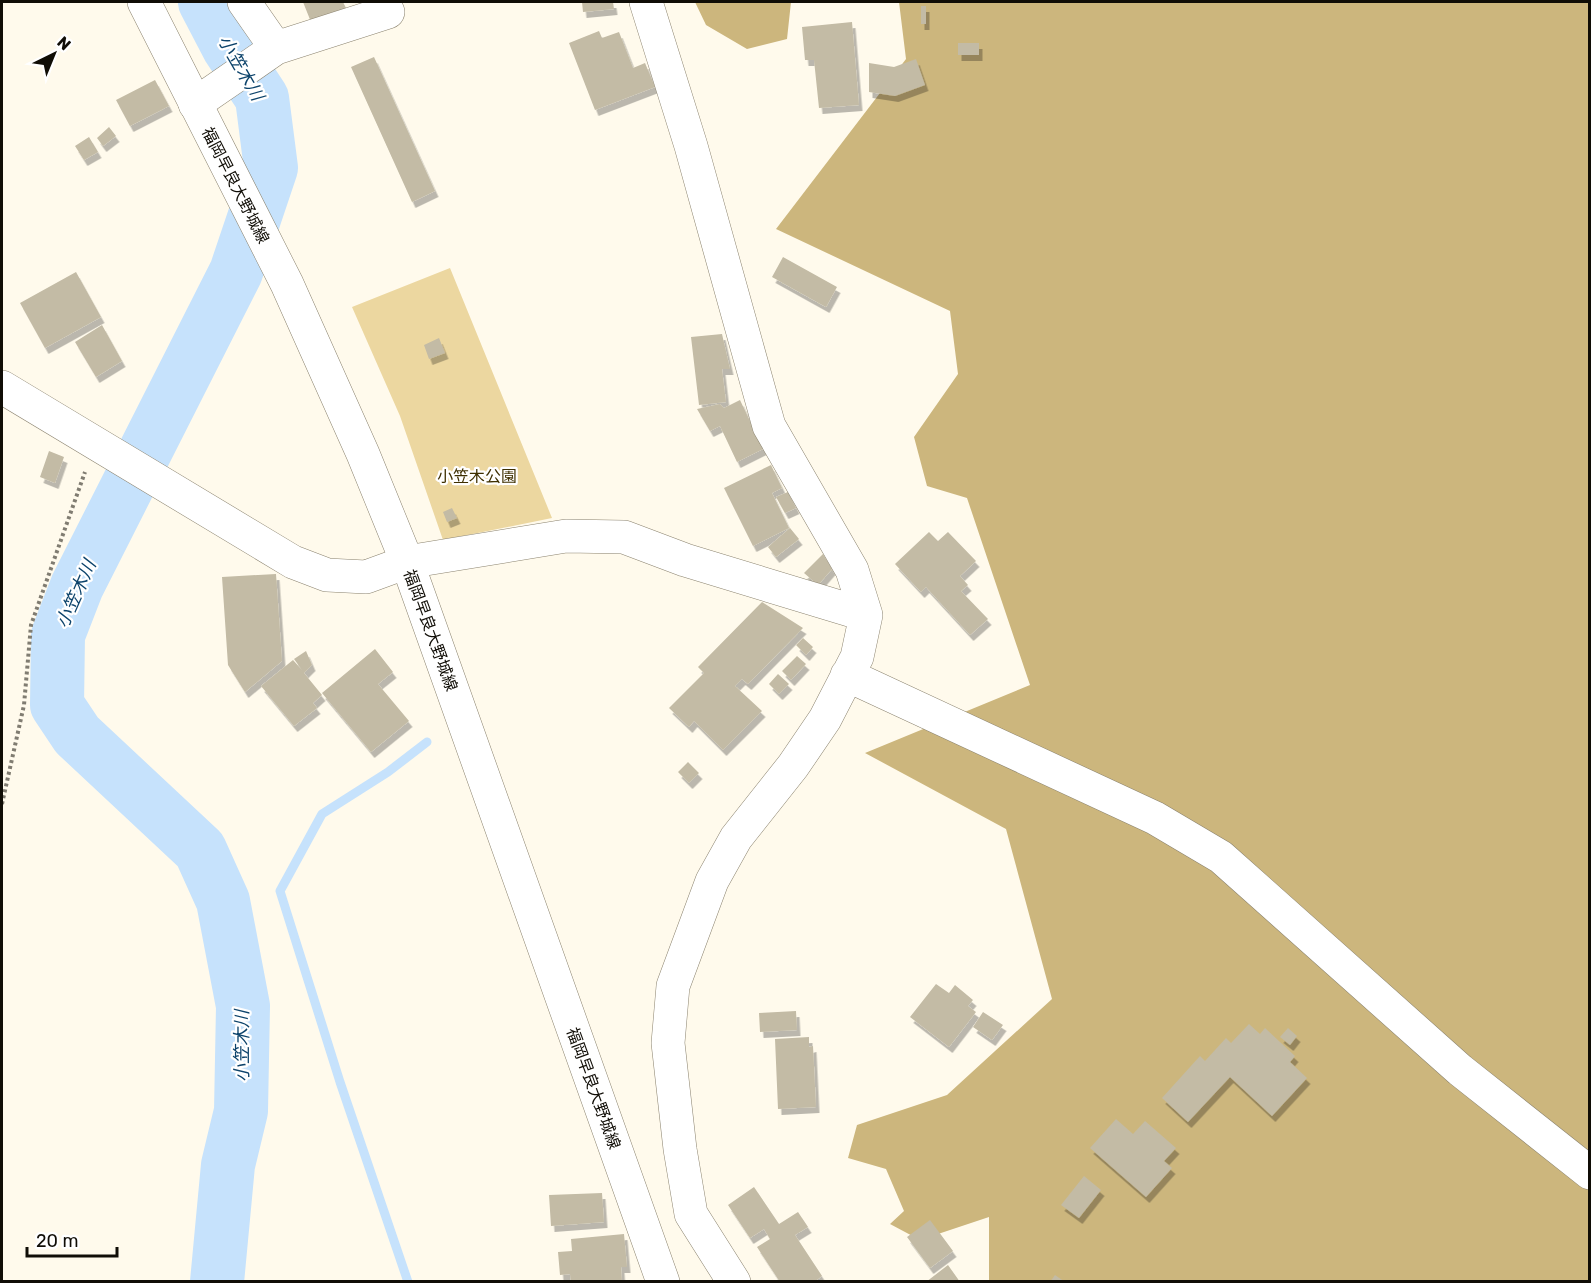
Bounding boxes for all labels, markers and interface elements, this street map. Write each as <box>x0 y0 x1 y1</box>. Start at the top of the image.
north arrow <box>24 24 84 84</box>
water label: 小笠木川 <box>213 31 270 106</box>
text: N <box>53 33 75 54</box>
street label: 福岡早良大野城線 <box>198 124 273 247</box>
park label: 小笠木公園 <box>437 467 517 486</box>
water label: 小笠木川 <box>51 555 102 631</box>
street label: 福岡早良大野城線 <box>400 567 461 694</box>
water label: 小笠木川 <box>231 1008 253 1082</box>
street label: 福岡早良大野城線 <box>563 1025 624 1152</box>
scale bar <box>27 1220 117 1258</box>
text: 20 m <box>36 1230 78 1252</box>

